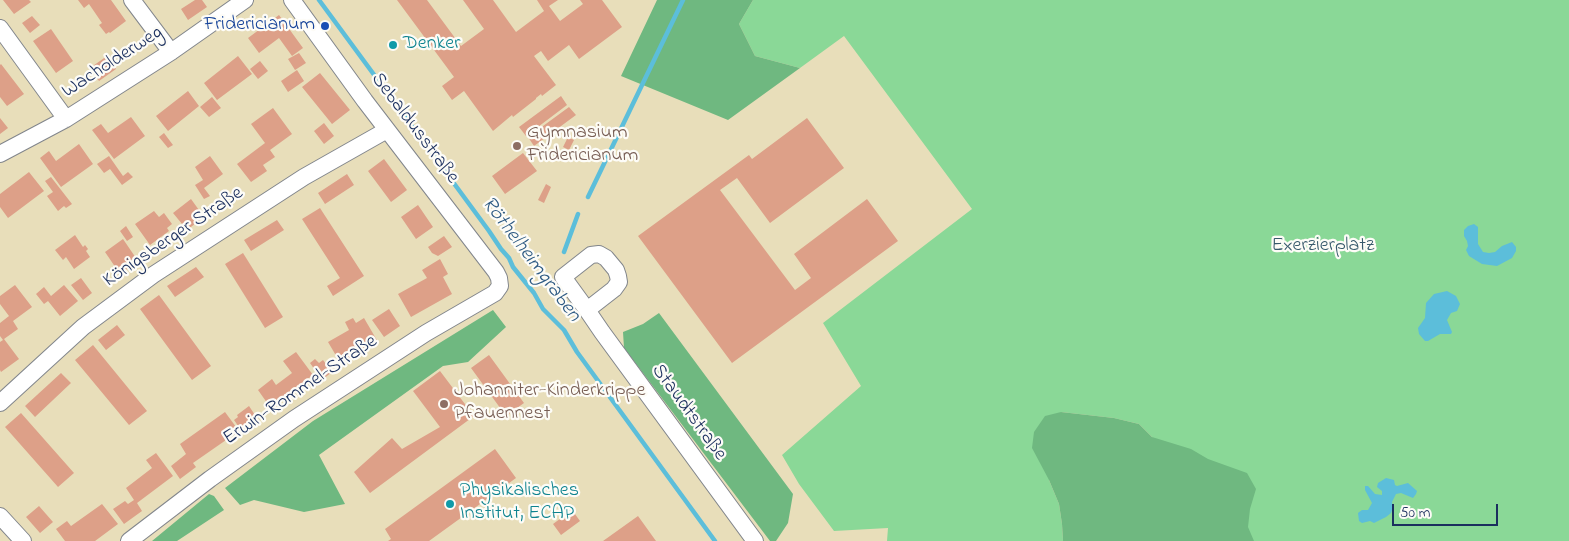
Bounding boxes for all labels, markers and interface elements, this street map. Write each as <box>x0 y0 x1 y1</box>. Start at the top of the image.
place label: Fridericianum <box>204 14 315 38</box>
marker: Fridericianum <box>319 20 331 32</box>
street label: Wacholderweg <box>58 22 168 104</box>
place label: Denker <box>403 33 460 57</box>
marker: Denker <box>387 39 399 51</box>
street label: Sebaldusstraße <box>365 69 463 189</box>
place label: Gymnasium Fridericianum <box>527 122 638 169</box>
marker: Gymnasium Fridericianum <box>511 140 523 152</box>
street label: Königsberger Straße <box>99 182 249 294</box>
water label: Röthelheimgraben <box>475 192 585 328</box>
park label: Exerzierplatz <box>1272 235 1374 259</box>
street label: Erwin-Rommel-Straße <box>219 331 383 451</box>
street label: Staudtstraße <box>645 360 731 466</box>
place label: Johanniter-Kinderkrippe Pfauennest <box>454 380 645 427</box>
marker: Johanniter-Kinderkrippe Pfauennest <box>438 398 450 410</box>
place label: Physikalisches Institut, ECAP <box>460 480 579 527</box>
scale bar <box>1394 494 1500 526</box>
marker: Physikalisches Institut, ECAP <box>444 498 456 510</box>
text: 50 m <box>1400 502 1430 524</box>

